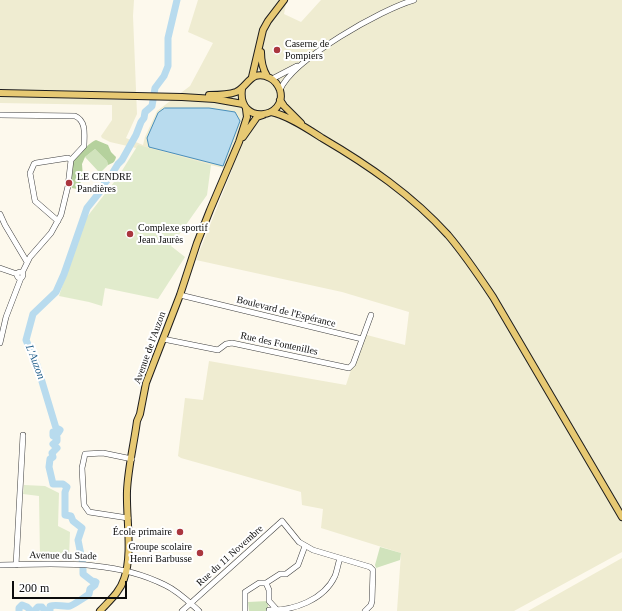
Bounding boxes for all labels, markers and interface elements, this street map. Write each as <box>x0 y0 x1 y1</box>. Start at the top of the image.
place label: Caserne de Pompiers <box>285 38 329 62</box>
marker: Caserne de Pompiers <box>272 45 282 55</box>
place label: LE CENDRE Pandières <box>77 171 132 194</box>
marker: LE CENDRE Pandières <box>64 178 74 188</box>
place label: Complexe sportif Jean Jaurès <box>138 222 208 246</box>
marker: Complexe sportif Jean Jaurès <box>125 229 135 239</box>
street label: Boulevard de l'Espérance <box>235 294 337 330</box>
street label: Avenue de l'Auzon <box>131 310 169 386</box>
street label: Rue des Fontenilles <box>239 330 319 358</box>
water label: L'Auzon <box>22 343 48 381</box>
street label: Rue du 11 Novembre <box>194 523 266 589</box>
place label: École primaire <box>113 526 172 538</box>
marker: École primaire <box>175 527 185 537</box>
place label: Groupe scolaire Henri Barbusse <box>128 541 192 564</box>
marker: Groupe scolaire Henri Barbusse <box>195 548 205 558</box>
street label: Avenue du Stade <box>29 549 97 563</box>
scale bar <box>14 573 129 599</box>
text: 200 m <box>19 581 49 595</box>

